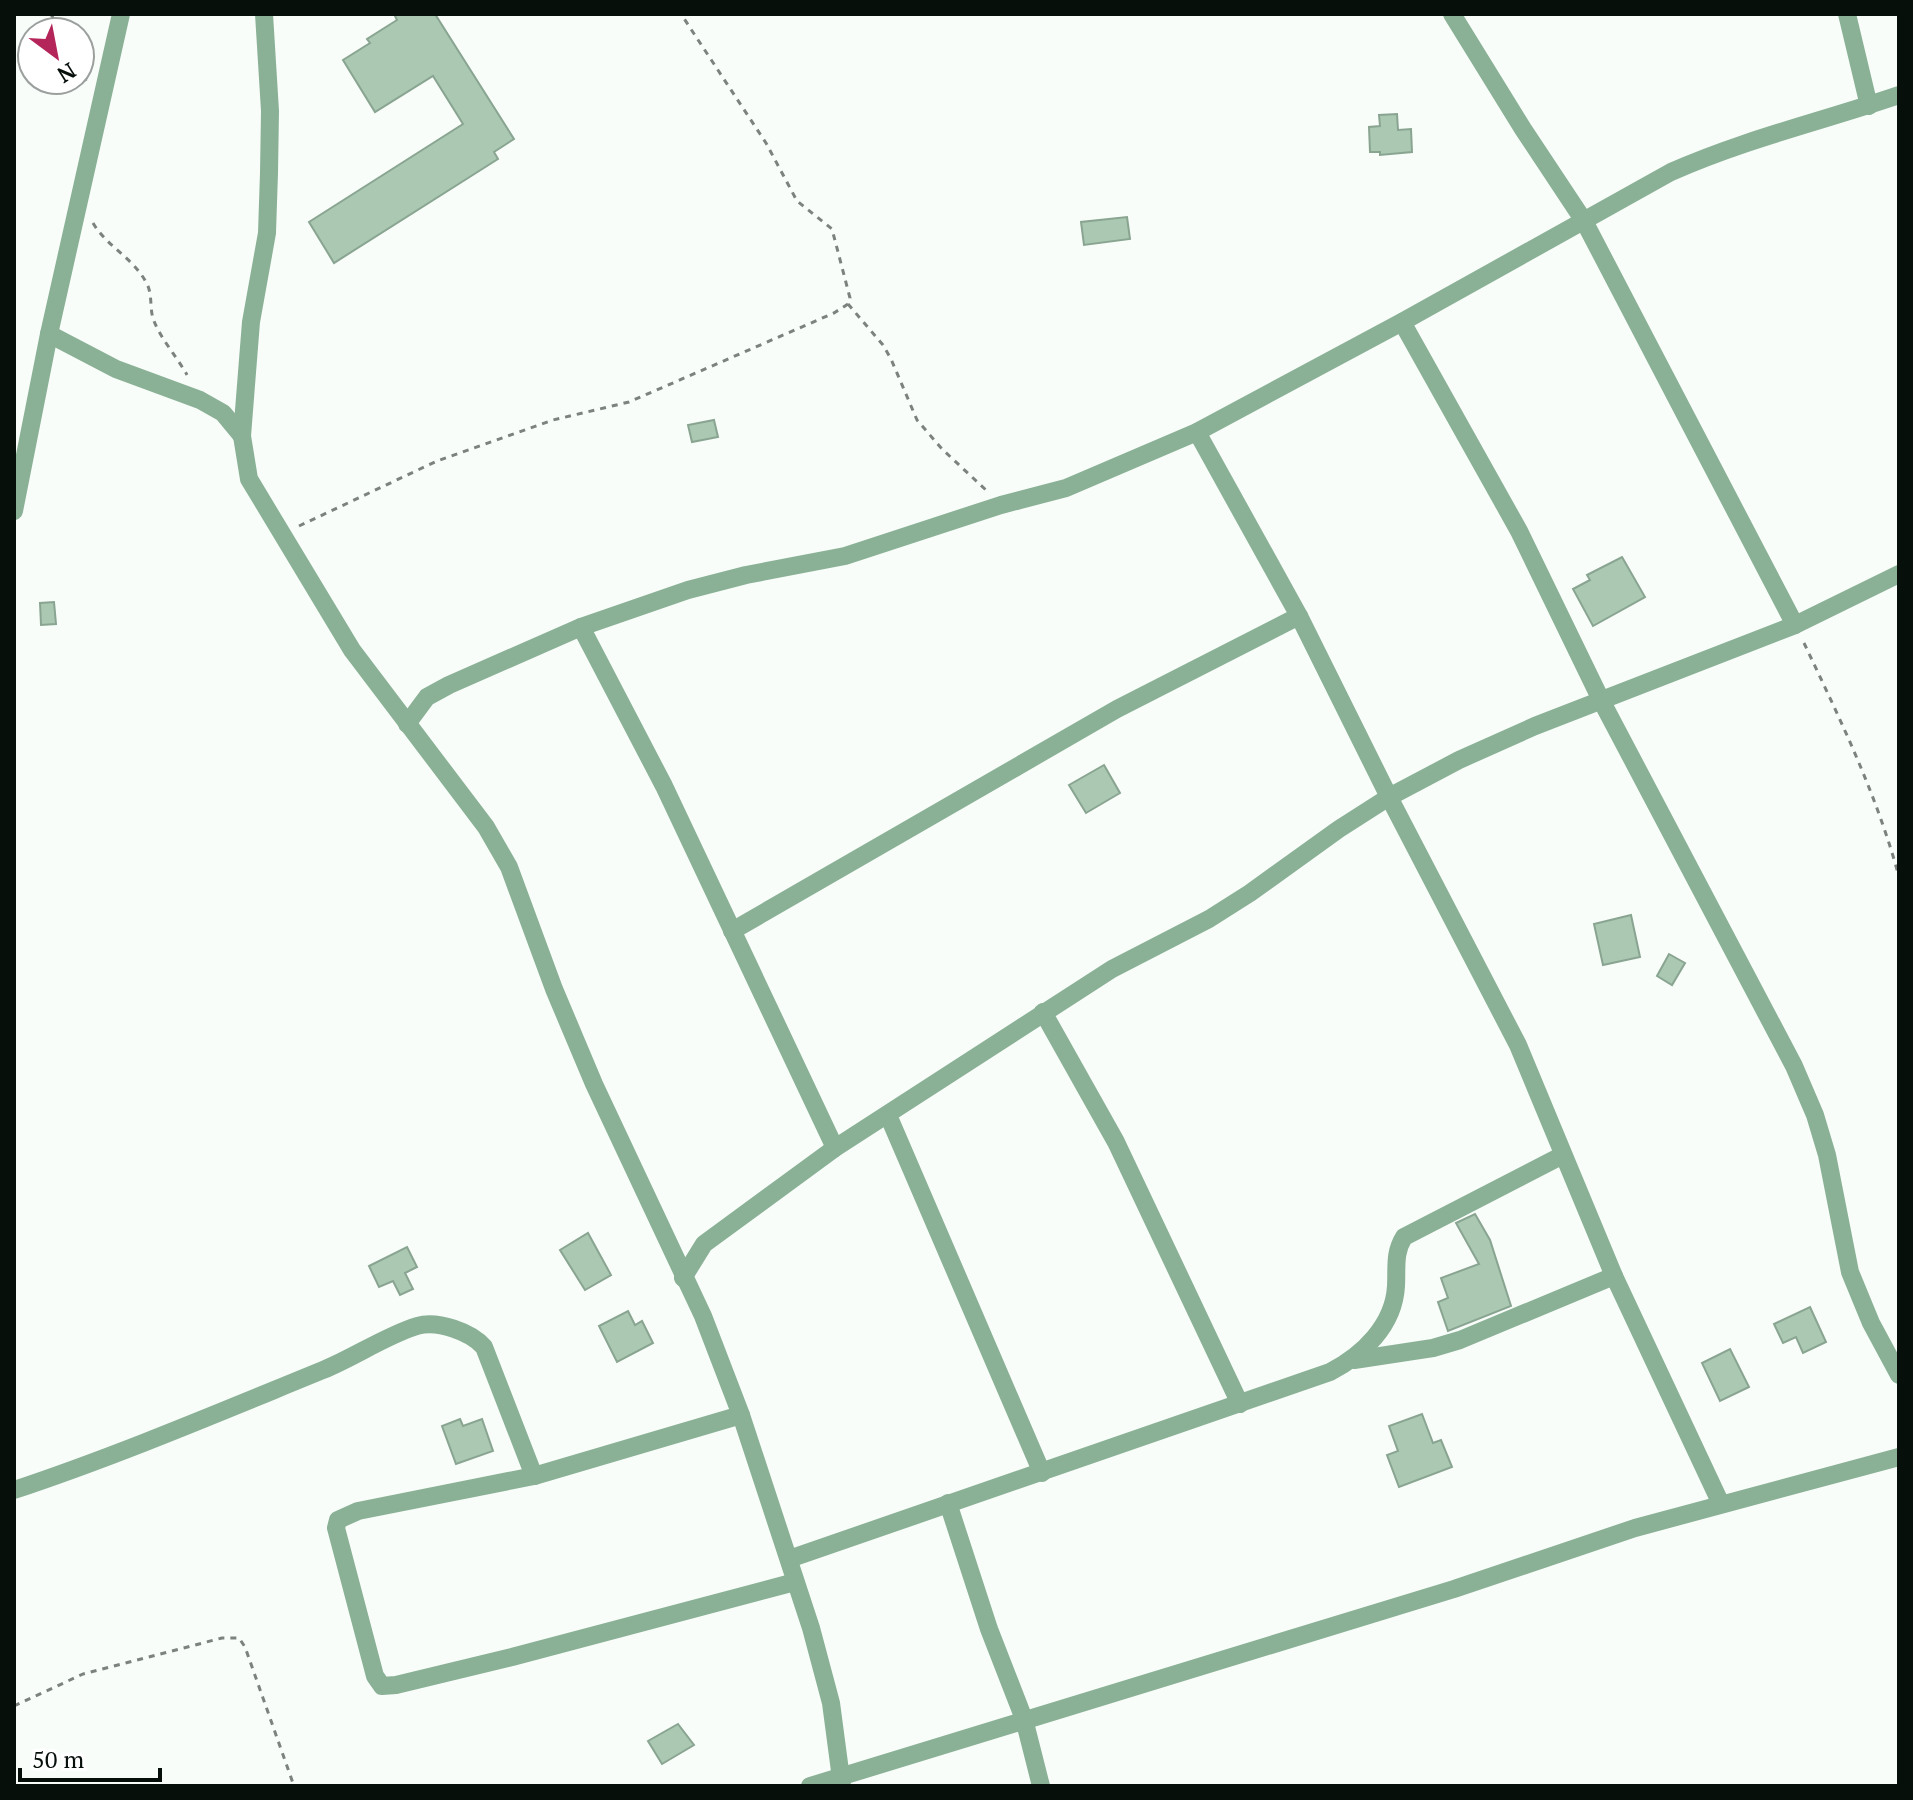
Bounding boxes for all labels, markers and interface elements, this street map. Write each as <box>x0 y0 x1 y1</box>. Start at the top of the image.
north arrow <box>16 16 96 96</box>
text: N <box>52 57 82 90</box>
scale bar <box>20 1732 160 1782</box>
text: 50 m <box>32 1743 84 1775</box>

